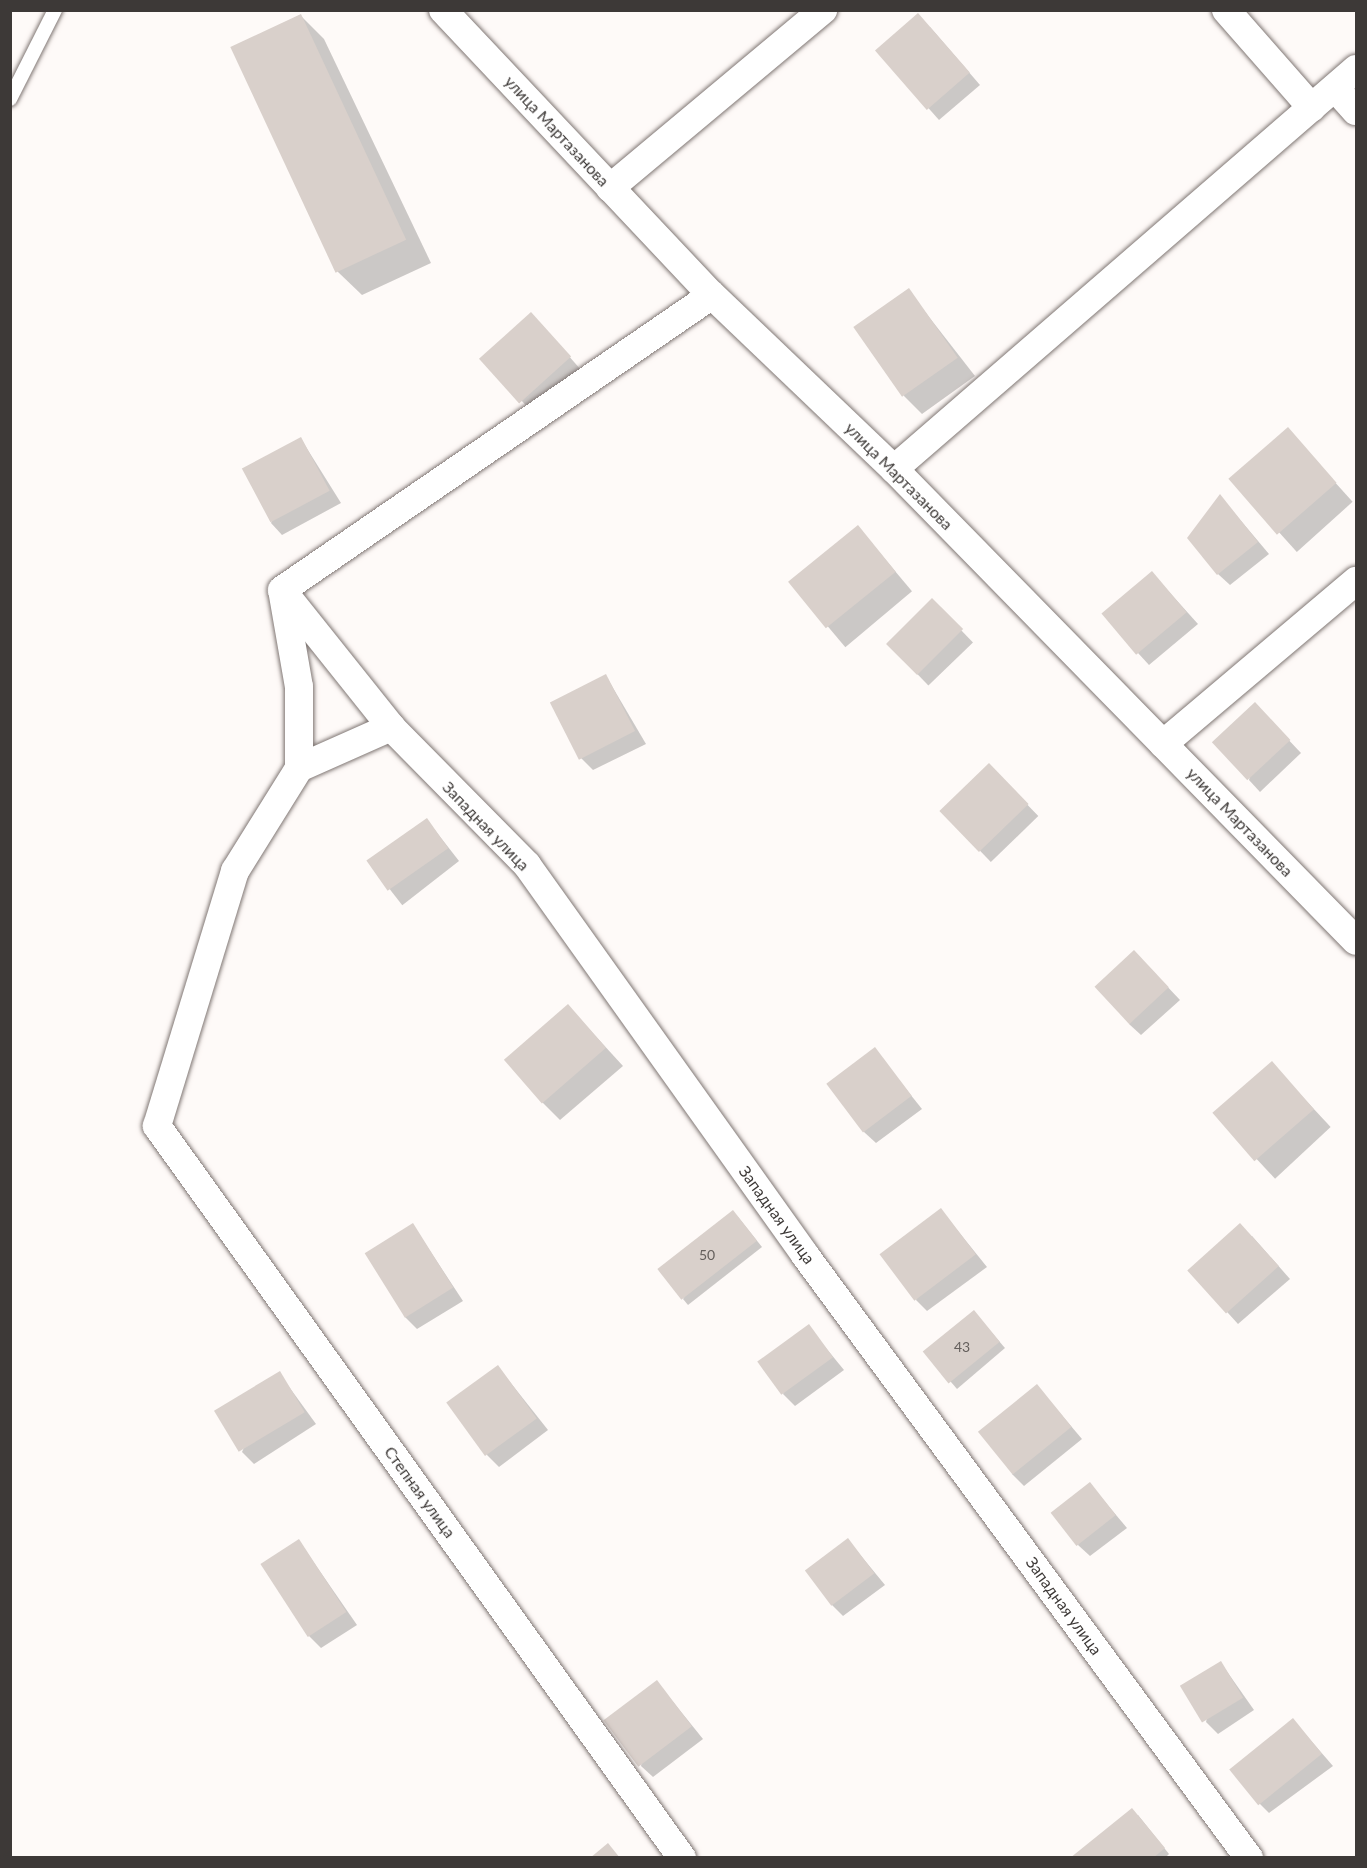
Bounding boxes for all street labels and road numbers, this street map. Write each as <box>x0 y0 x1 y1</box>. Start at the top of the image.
street label: улица Мартазанова <box>501 72 613 190</box>
street label: улица Мартазанова <box>841 418 957 534</box>
street label: улица Мартазанова <box>1183 763 1297 881</box>
street label: Западная улица <box>439 777 533 875</box>
street label: Западная улица <box>735 1162 819 1268</box>
street label: Степная улица <box>380 1443 460 1541</box>
street label: Западная улица <box>1022 1553 1106 1659</box>

